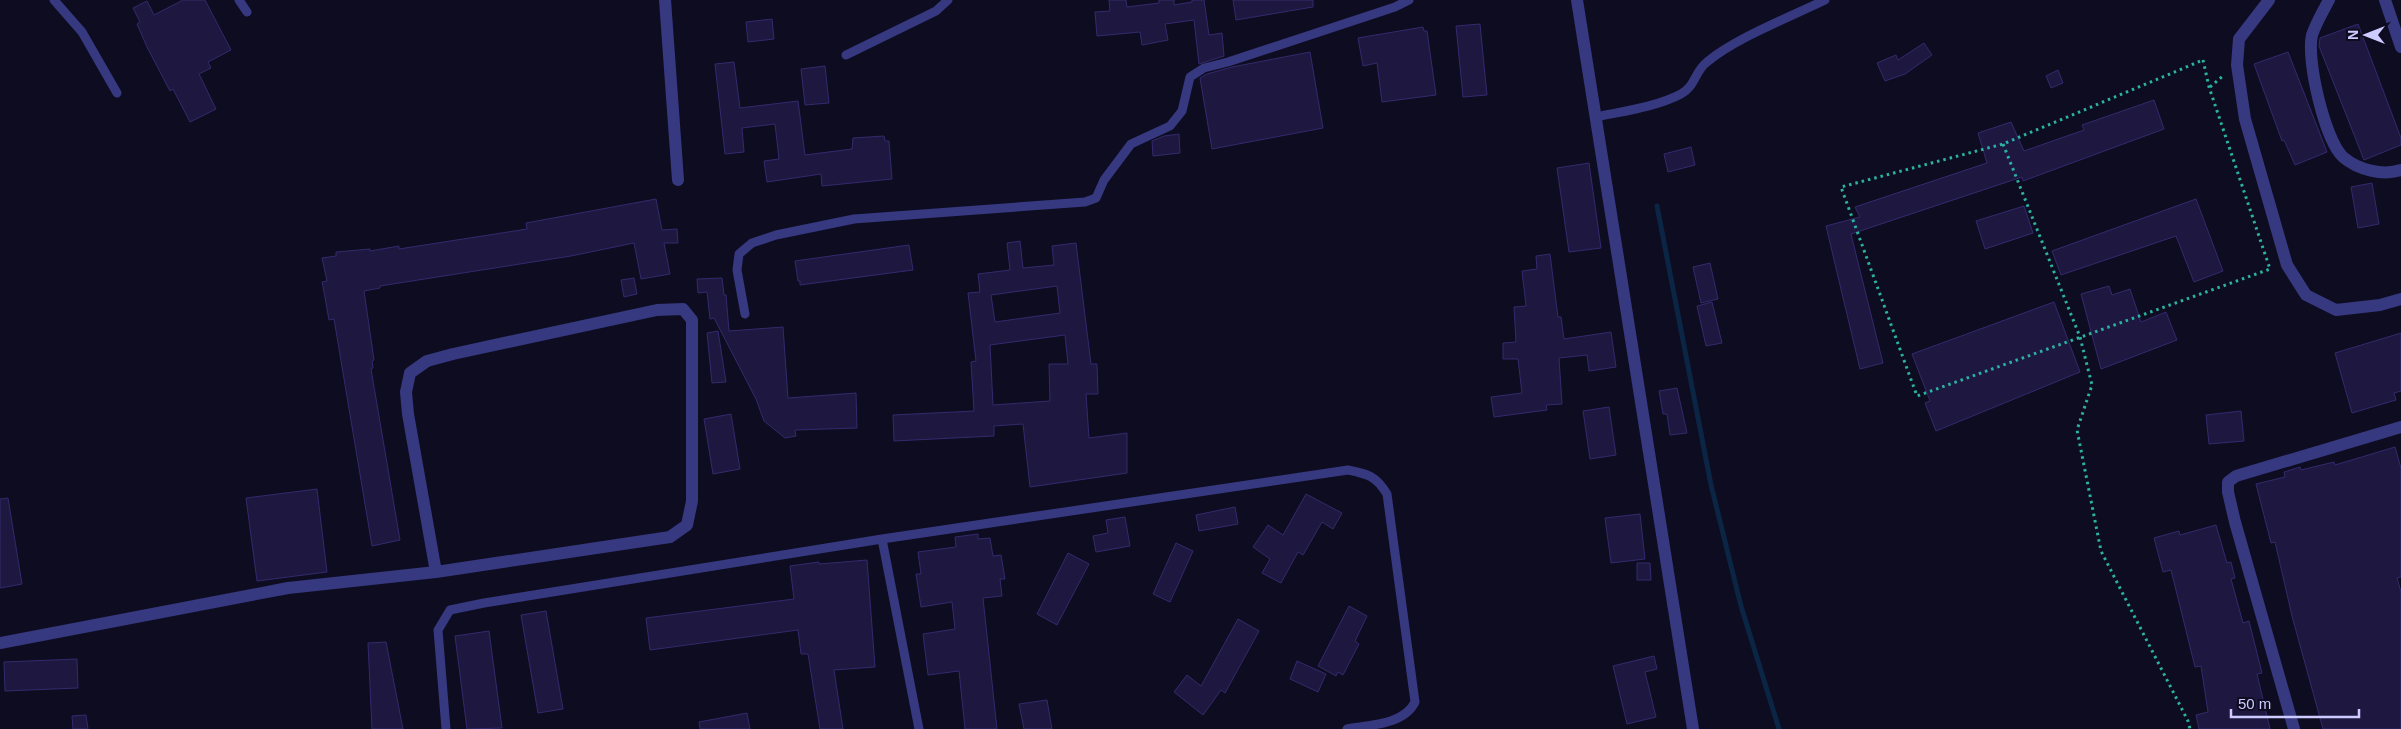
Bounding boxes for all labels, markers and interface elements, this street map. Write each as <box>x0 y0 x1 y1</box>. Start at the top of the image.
north arrow <box>2341 10 2391 60</box>
text: N <box>2345 30 2361 40</box>
scale bar <box>2231 686 2358 718</box>
text: 50 m <box>2238 695 2271 712</box>

